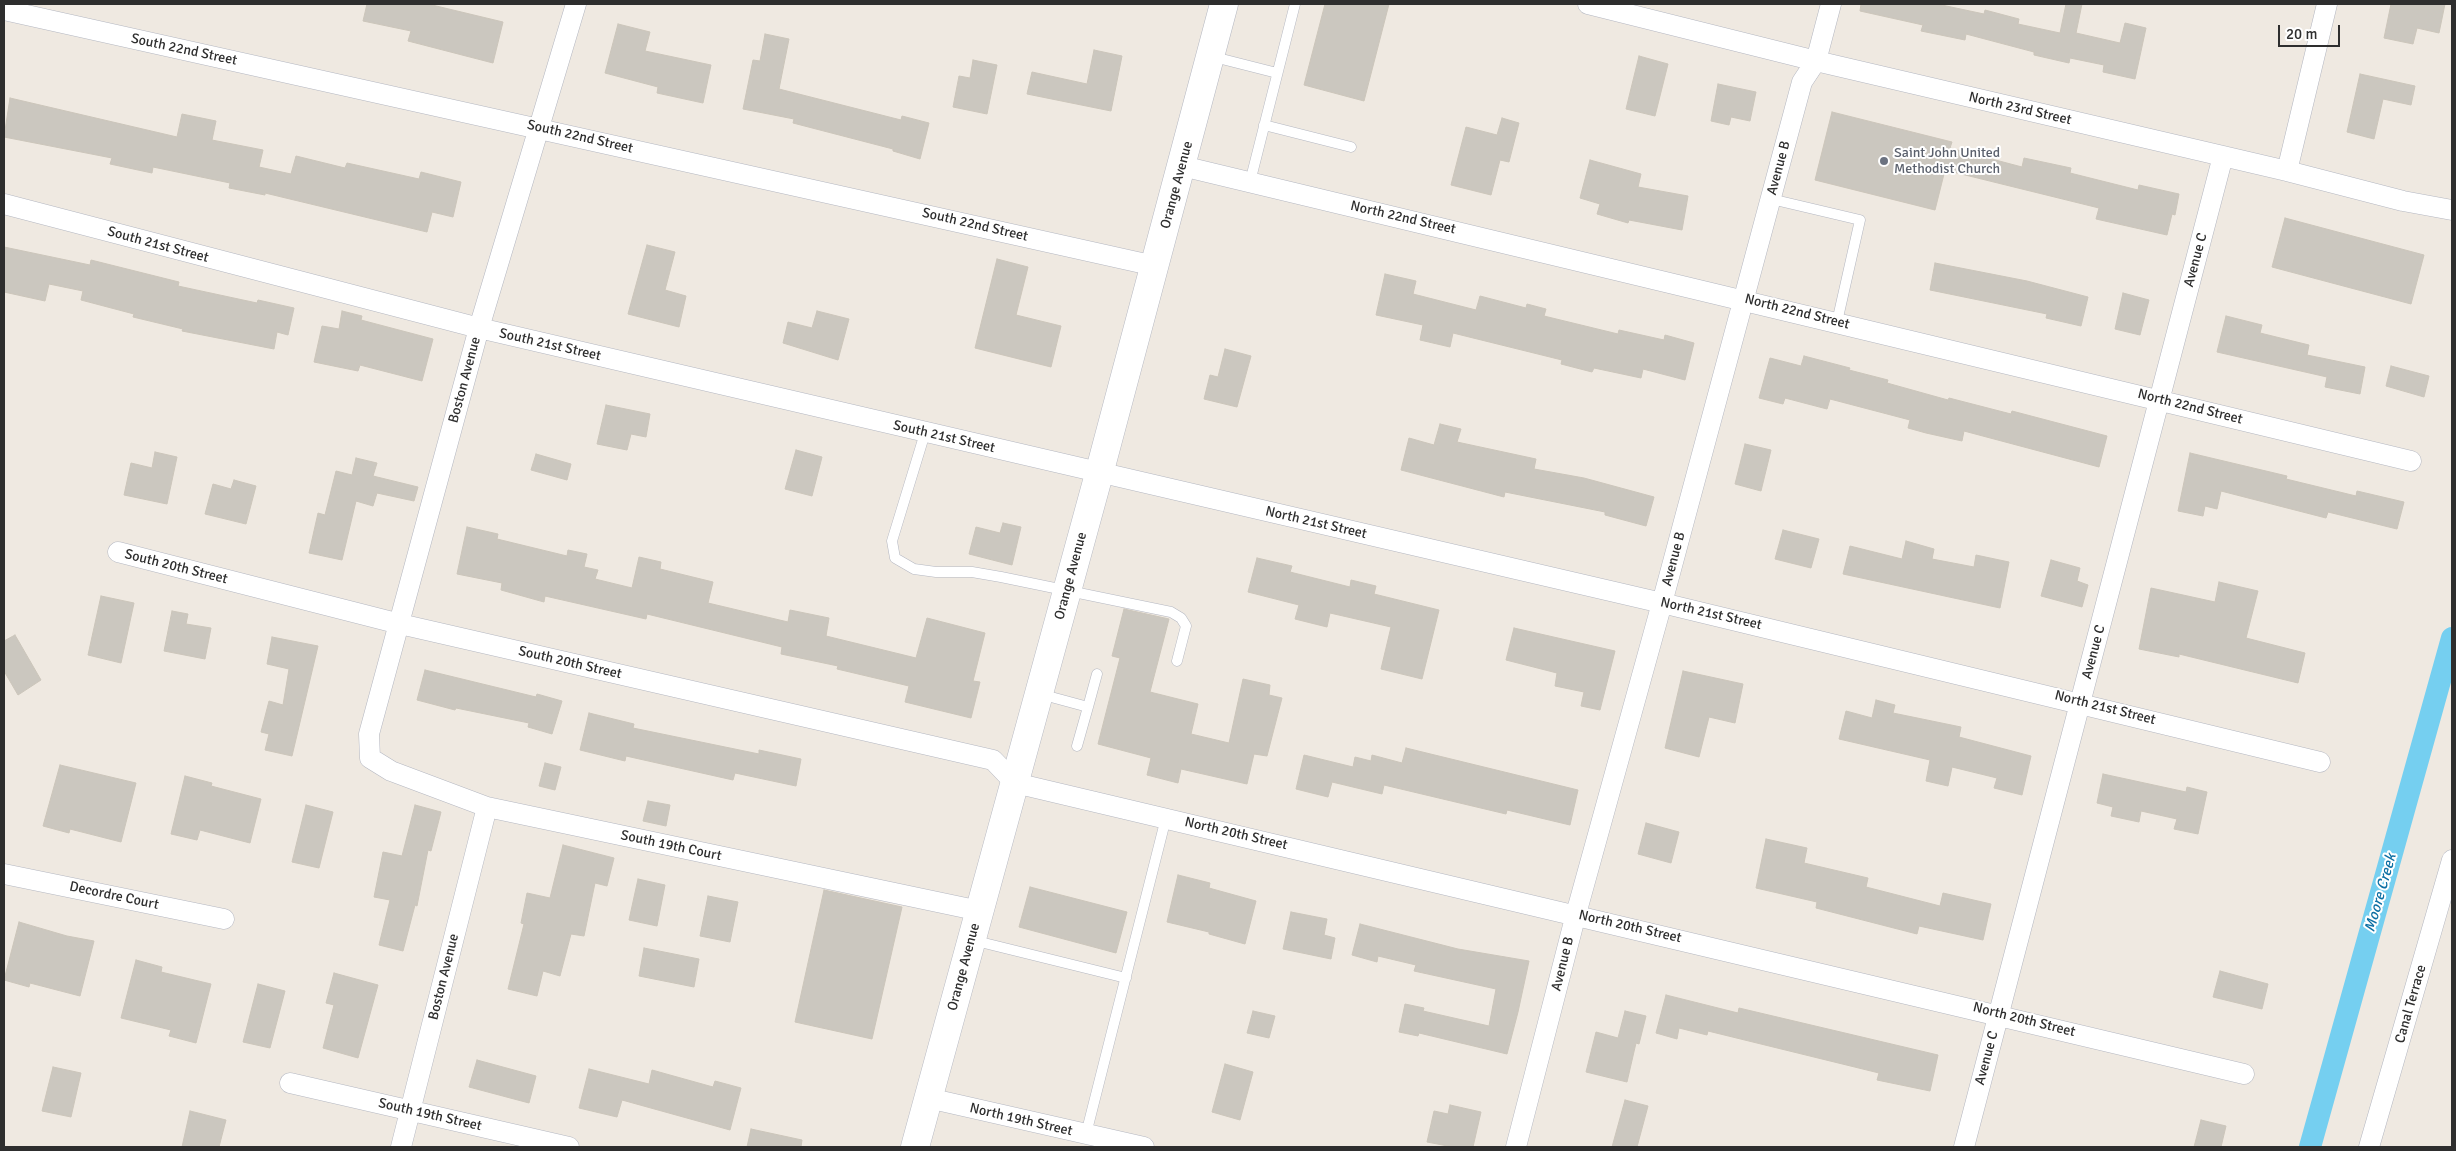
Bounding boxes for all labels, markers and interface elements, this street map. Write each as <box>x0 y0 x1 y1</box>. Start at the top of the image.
scale bar <box>2281 15 2344 47</box>
text: 20 m <box>2286 25 2317 43</box>
street label: South 22nd Street <box>129 31 239 69</box>
street label: North 23rd Street <box>1967 89 2073 129</box>
street label: South 22nd Street <box>525 117 635 157</box>
street label: Orange Avenue <box>1157 139 1197 231</box>
street label: Avenue B <box>1764 139 1794 197</box>
place label: Saint John United Methodist Church <box>1894 145 2000 178</box>
marker: Saint John United Methodist Church <box>1878 155 1890 167</box>
street label: North 22nd Street <box>1349 198 1457 238</box>
street label: South 22nd Street <box>920 205 1030 245</box>
street label: South 21st Street <box>106 223 210 267</box>
street label: Avenue C <box>2181 231 2211 289</box>
street label: North 22nd Street <box>1743 291 1851 333</box>
street label: South 21st Street <box>497 325 603 365</box>
street label: Boston Avenue <box>445 335 485 425</box>
street label: North 22nd Street <box>2136 386 2244 428</box>
street label: South 21st Street <box>891 417 997 457</box>
street label: North 21st Street <box>1264 503 1368 543</box>
street label: Orange Avenue <box>1051 530 1091 622</box>
street label: Avenue B <box>1659 530 1689 588</box>
street label: South 20th Street <box>123 546 229 588</box>
street label: North 21st Street <box>1659 594 1763 634</box>
street label: Avenue C <box>2079 623 2109 681</box>
street label: South 20th Street <box>517 643 623 683</box>
street label: North 21st Street <box>2053 687 2157 729</box>
street label: North 20th Street <box>1183 814 1289 854</box>
street label: South 19th Court <box>619 827 723 865</box>
water label: Moore Creek <box>2361 852 2401 934</box>
street label: Decordre Court <box>68 878 160 914</box>
street label: North 20th Street <box>1577 907 1683 947</box>
street label: Orange Avenue <box>944 921 984 1013</box>
street label: Boston Avenue <box>425 932 463 1022</box>
street label: Avenue B <box>1548 935 1578 993</box>
street label: Canal Terrace <box>2392 963 2430 1045</box>
street label: North 20th Street <box>1971 999 2077 1041</box>
street label: Avenue C <box>1972 1029 2002 1087</box>
street label: South 19th Street <box>377 1095 483 1135</box>
street label: North 19th Street <box>968 1100 1074 1140</box>

